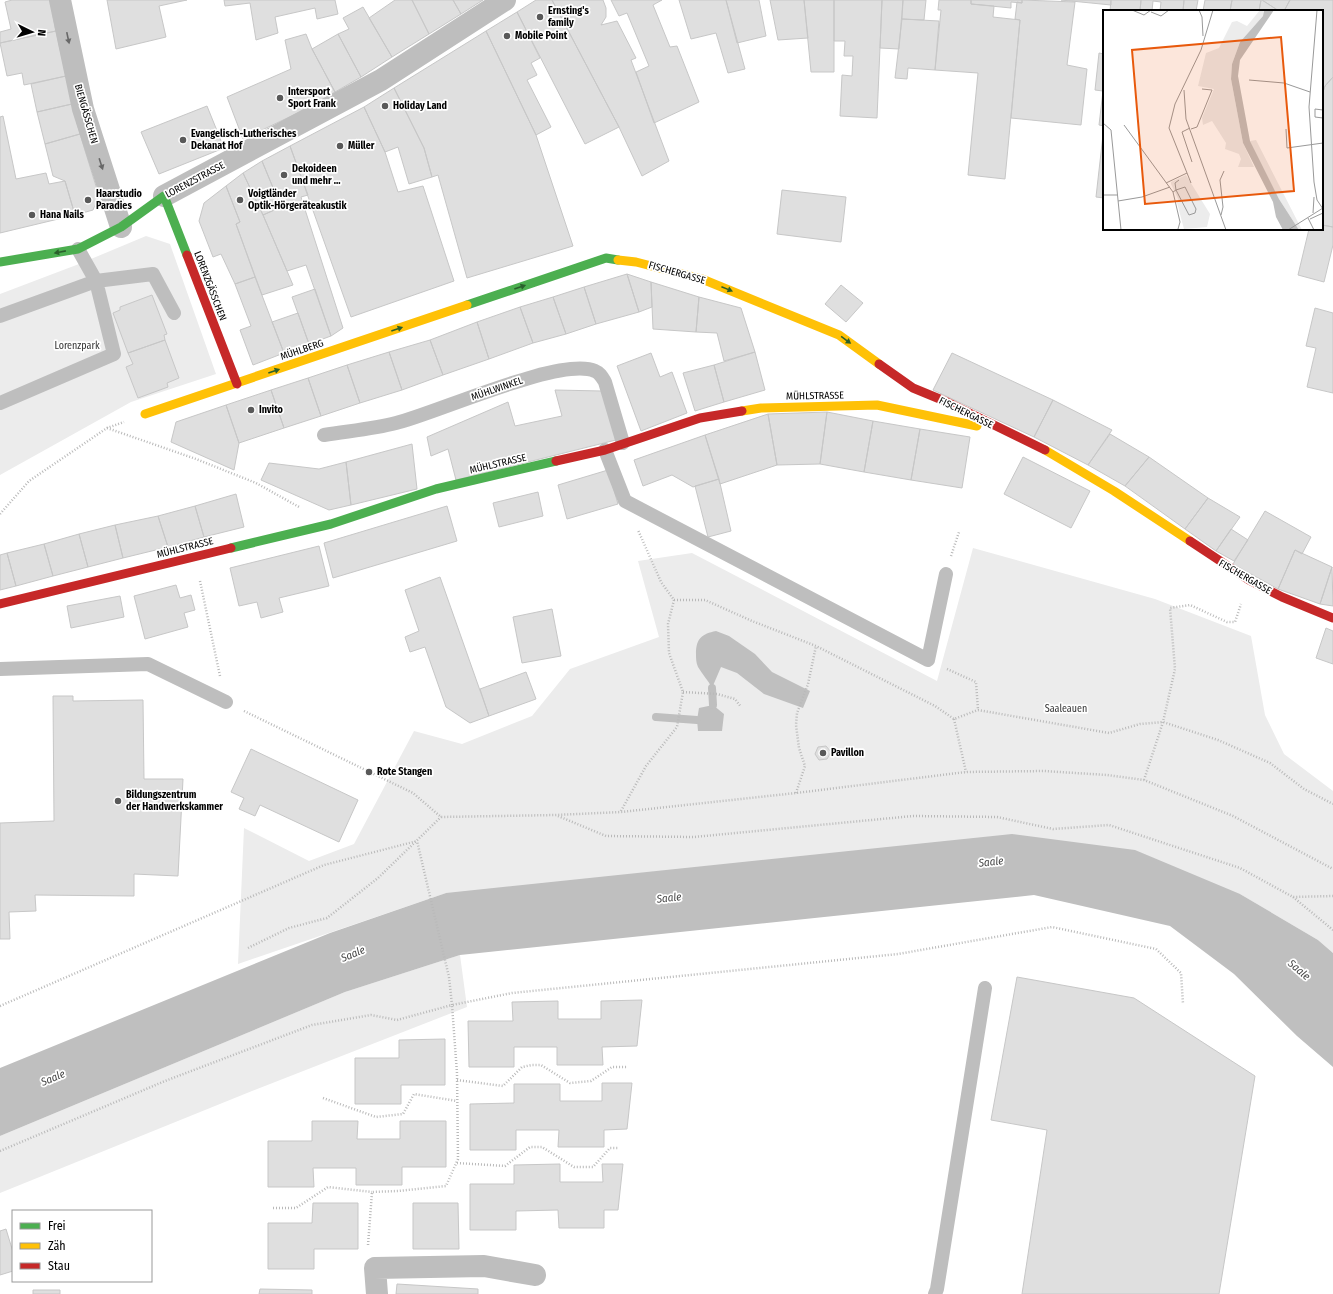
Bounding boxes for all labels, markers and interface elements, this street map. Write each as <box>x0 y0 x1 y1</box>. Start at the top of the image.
place label: Ernsting's family <box>548 5 589 29</box>
inset map <box>1103 10 1323 230</box>
north arrow <box>12 12 52 52</box>
marker: Ernsting's family <box>535 12 545 22</box>
text: N <box>35 29 48 37</box>
place label: Mobile Point <box>515 30 568 42</box>
marker: Mobile Point <box>502 31 512 41</box>
one-way arrow <box>65 32 71 44</box>
street label: BIENGÄSSCHEN <box>72 82 101 145</box>
place label: Intersport Sport Frank <box>288 86 337 110</box>
marker: Intersport Sport Frank <box>275 93 285 103</box>
place label: Holiday Land <box>393 100 447 112</box>
marker: Holiday Land <box>380 101 390 111</box>
place label: Evangelisch-Lutherisches Dekanat Hof <box>191 128 297 152</box>
marker: Evangelisch-Lutherisches Dekanat Hof <box>178 135 188 145</box>
place label: Müller <box>348 140 375 152</box>
marker: Müller <box>335 141 345 151</box>
one-way arrow <box>98 158 104 170</box>
street label: LORENZSTRASSE <box>163 159 227 201</box>
place label: Dekoideen und mehr ... <box>292 163 341 187</box>
marker: Dekoideen und mehr ... <box>279 170 289 180</box>
place label: Haarstudio Paradies <box>96 188 143 212</box>
place label: Voigtländer Optik-Hörgeräteakustik <box>247 188 347 212</box>
marker: Haarstudio Paradies <box>83 195 93 205</box>
marker: Voigtländer Optik-Hörgeräteakustik <box>235 195 245 205</box>
place label: Hana Nails <box>40 209 85 221</box>
marker: Hana Nails <box>27 210 37 220</box>
street label: LORENZGÄSSCHEN <box>191 249 230 323</box>
one-way arrow <box>54 250 66 256</box>
street label: FISCHERGASSE <box>647 259 707 287</box>
one-way arrow <box>514 284 526 290</box>
one-way arrow <box>722 287 734 293</box>
one-way arrow <box>391 326 403 332</box>
street label: MÜHLBERG <box>279 336 325 363</box>
one-way arrow <box>841 336 852 344</box>
park label: Lorenzpark <box>54 340 100 352</box>
one-way arrow <box>268 368 280 374</box>
street label: MÜHLWINKEL <box>469 373 525 403</box>
street label: MÜHLSTRASSE <box>786 388 844 403</box>
street label: FISCHERGASSE <box>937 395 995 431</box>
place label: Invito <box>259 404 284 416</box>
marker: Invito <box>246 405 256 415</box>
street label: MÜHLSTRASSE <box>468 451 528 476</box>
street label: MÜHLSTRASSE <box>155 534 215 561</box>
street label: FISCHERGASSE <box>1217 557 1274 597</box>
park label: Saaleauen <box>1045 703 1087 715</box>
place label: Pavillon <box>831 747 864 759</box>
marker: Pavillon <box>818 748 828 758</box>
place label: Rote Stangen <box>377 766 432 778</box>
marker: Rote Stangen <box>364 767 374 777</box>
place label: Bildungszentrum der Handwerkskammer <box>126 789 223 813</box>
marker: Bildungszentrum der Handwerkskammer <box>113 796 123 806</box>
water label: Saale <box>977 854 1004 870</box>
water label: Saale <box>655 890 682 906</box>
water label: Saale <box>338 943 367 965</box>
water label: Saale <box>1285 956 1313 983</box>
water label: Saale <box>38 1067 67 1089</box>
legend <box>12 1210 152 1282</box>
text: Frei <box>48 1219 66 1233</box>
text: Zäh <box>48 1239 66 1253</box>
text: Stau <box>48 1259 70 1273</box>

